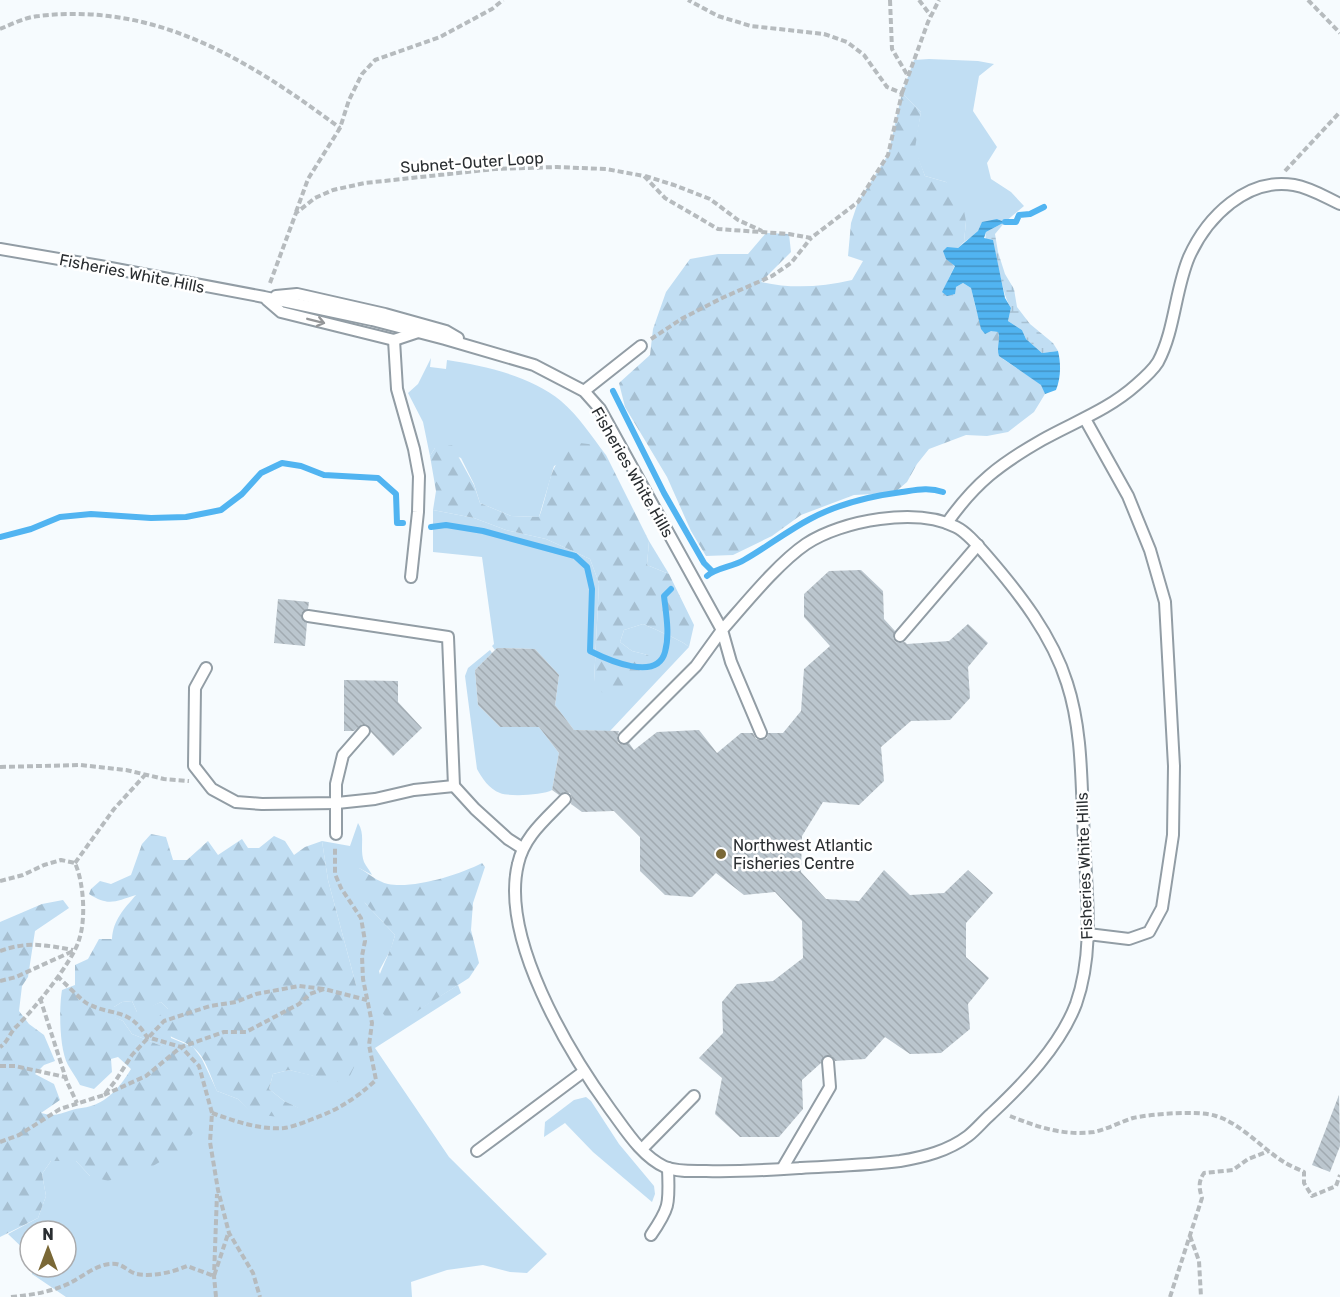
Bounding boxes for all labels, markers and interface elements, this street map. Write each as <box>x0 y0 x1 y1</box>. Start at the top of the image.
street label: Subnet-Outer Loop <box>400 148 544 177</box>
street label: Fisheries White Hills <box>58 250 206 297</box>
one-way arrow <box>306 315 325 327</box>
street label: Fisheries White Hills <box>587 404 678 541</box>
street label: Fisheries White Hills <box>1072 792 1097 940</box>
place label: Northwest Atlantic Fisheries Centre <box>733 836 873 873</box>
marker: Northwest Atlantic Fisheries Centre <box>714 847 728 861</box>
north arrow <box>18 1219 78 1279</box>
text: N <box>42 1225 54 1244</box>

